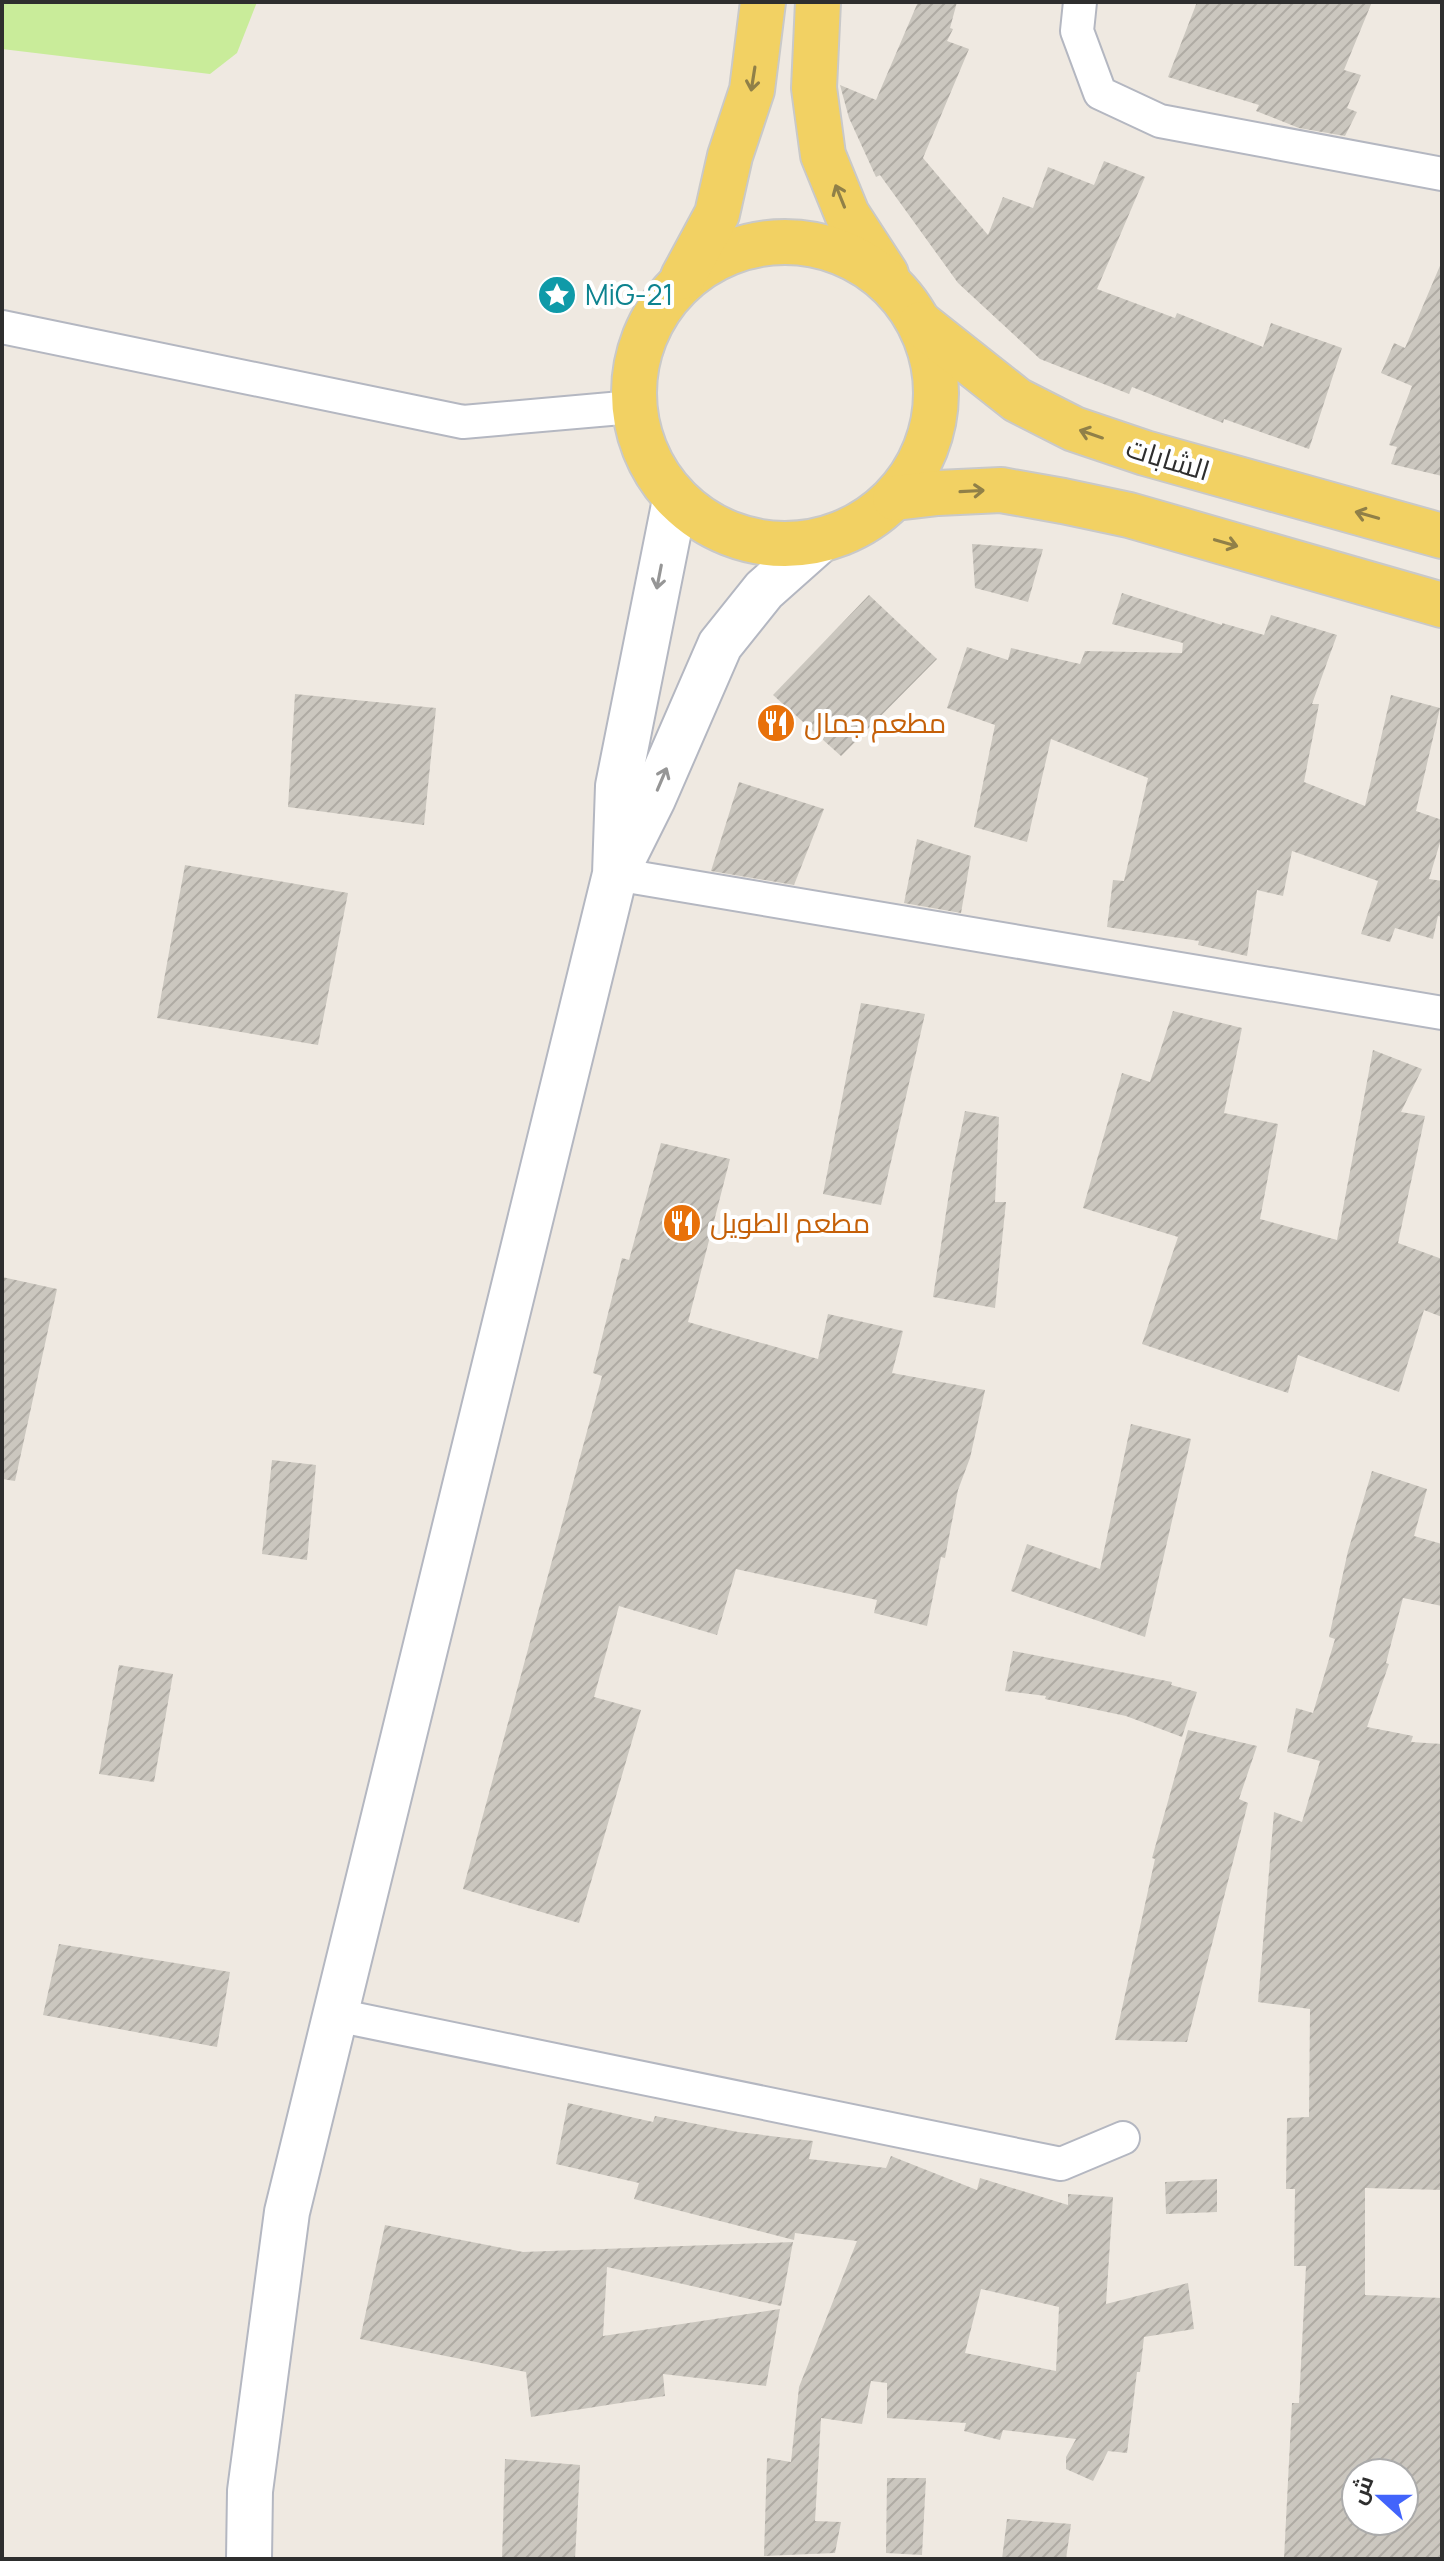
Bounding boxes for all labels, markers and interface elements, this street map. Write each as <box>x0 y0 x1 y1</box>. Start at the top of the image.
one-way arrow <box>745 66 760 91</box>
one-way arrow <box>831 184 846 209</box>
place icon: MiG-21 <box>536 274 578 316</box>
place label: MiG-21 <box>585 275 673 313</box>
one-way arrow <box>1078 426 1103 441</box>
street label: الشابات <box>1122 427 1215 489</box>
one-way arrow <box>958 484 985 499</box>
one-way arrow <box>1354 507 1380 522</box>
one-way arrow <box>1212 536 1238 551</box>
one-way arrow <box>651 563 666 589</box>
restaurant icon: مطعم جمال <box>755 702 797 744</box>
place label: مطعم جمال <box>804 703 946 743</box>
one-way arrow <box>655 767 670 792</box>
restaurant icon: مطعم الطويل <box>661 1202 703 1244</box>
place label: مطعم الطويل <box>710 1203 870 1243</box>
north arrow <box>1340 2457 1420 2537</box>
text: ش <box>1342 2471 1380 2508</box>

